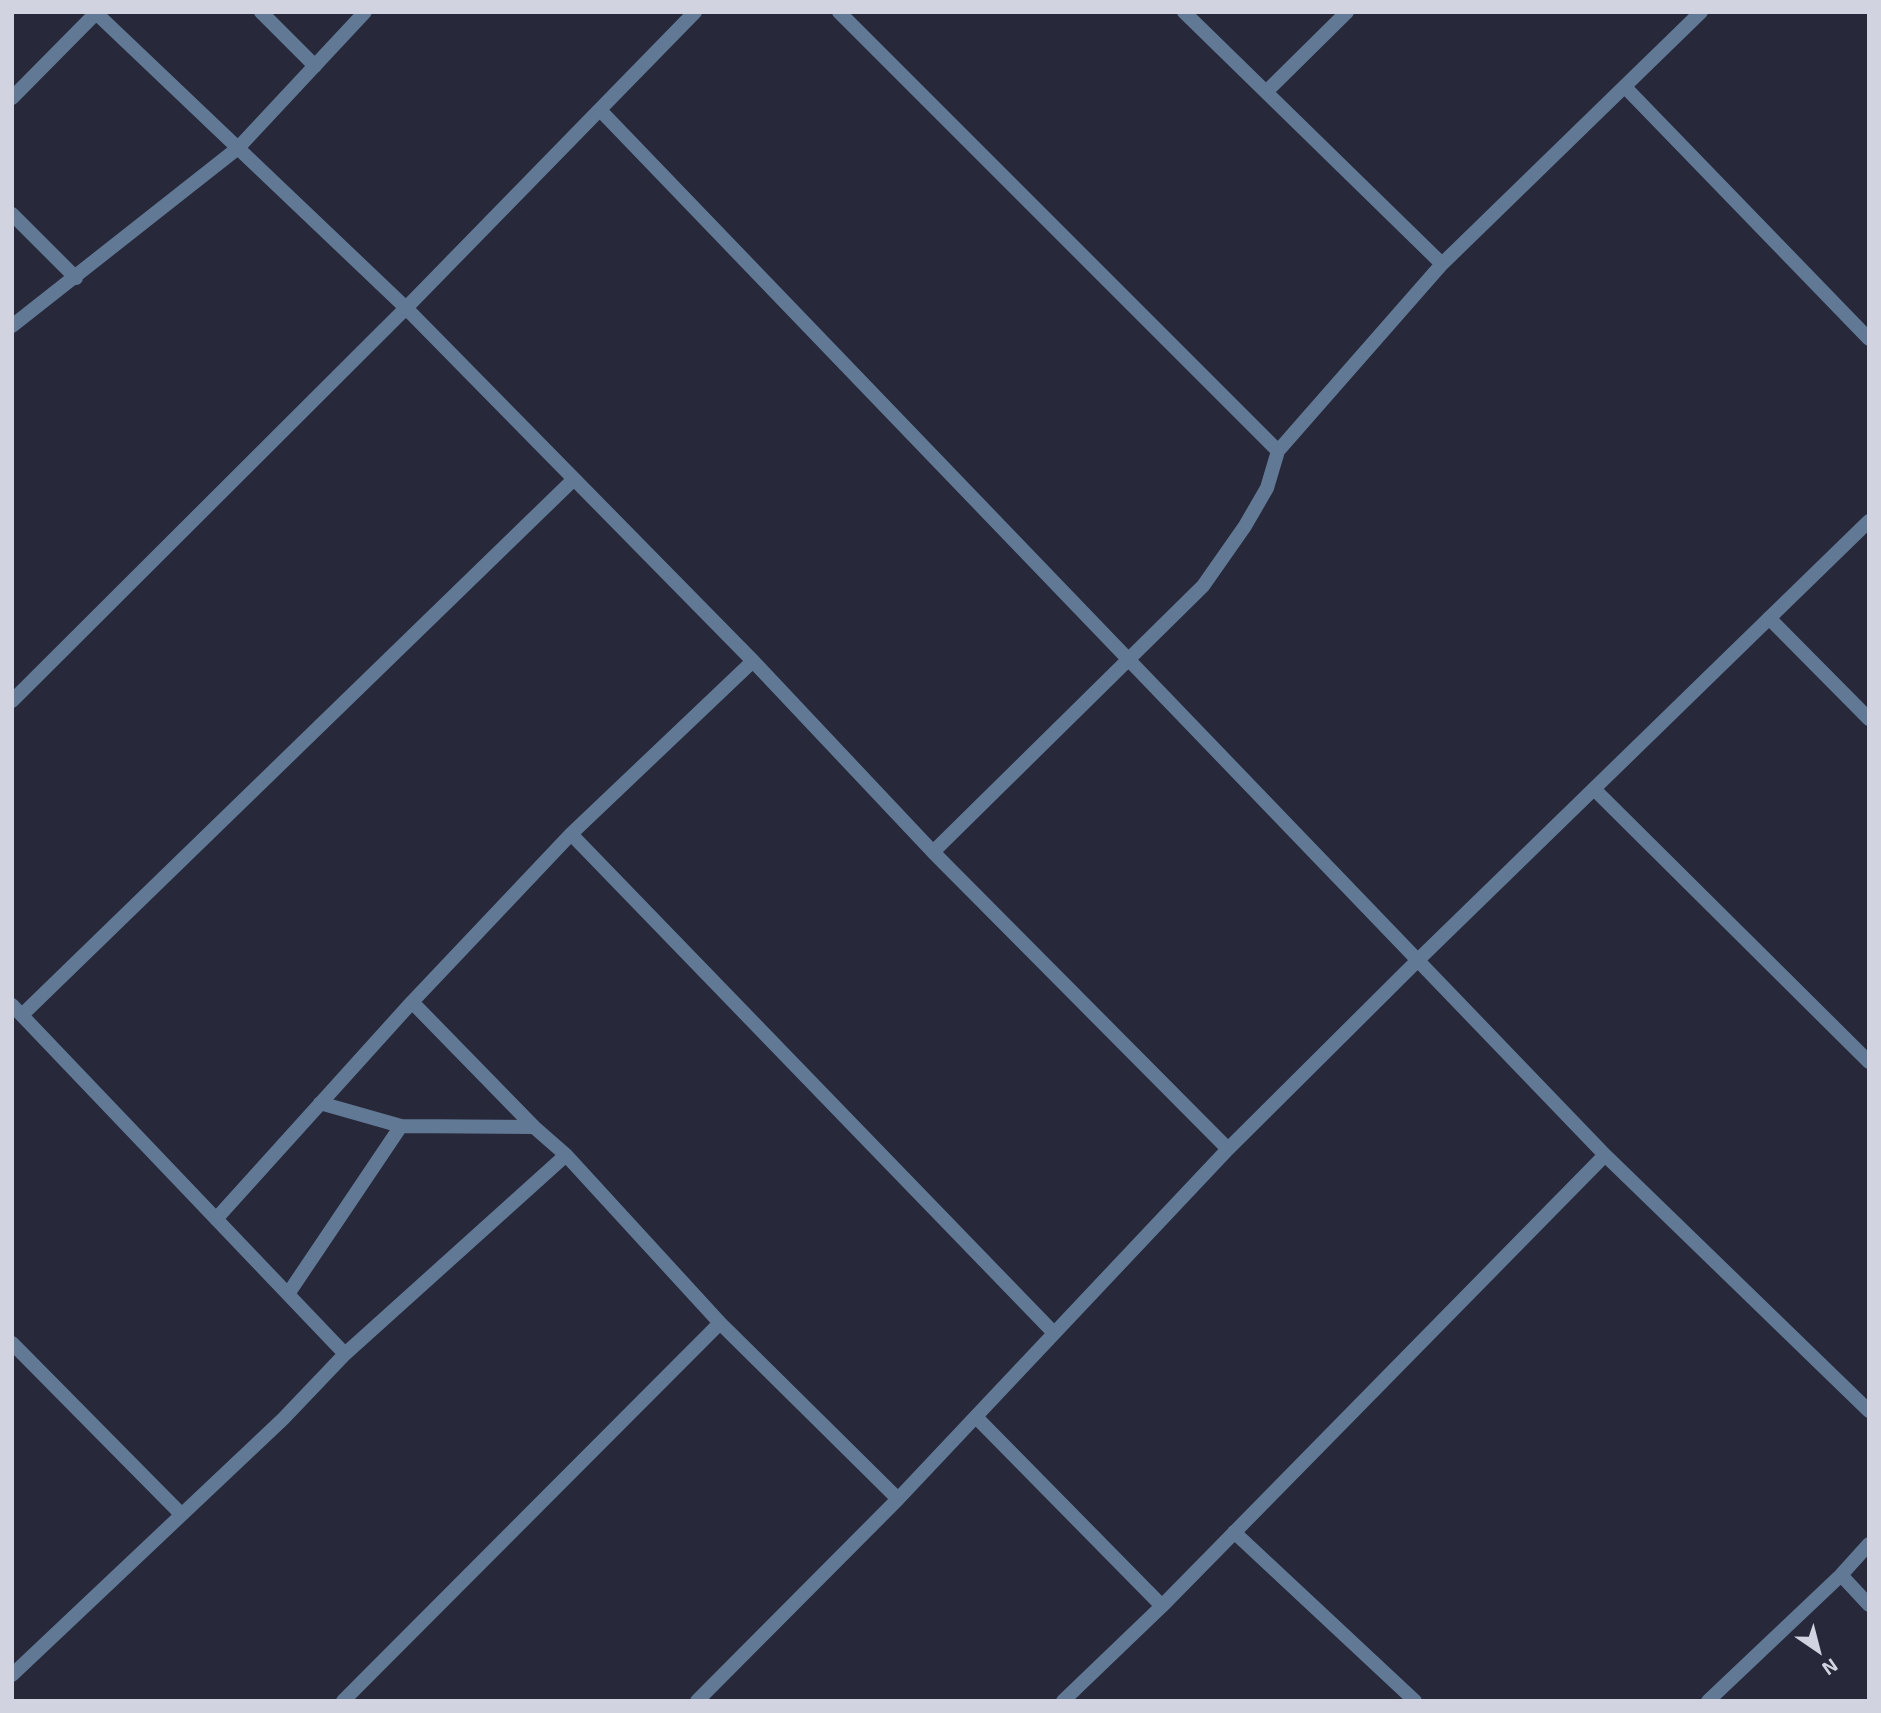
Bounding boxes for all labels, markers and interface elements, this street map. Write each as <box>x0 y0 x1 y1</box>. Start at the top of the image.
north arrow <box>1783 1615 1853 1685</box>
text: N <box>1818 1654 1843 1681</box>

